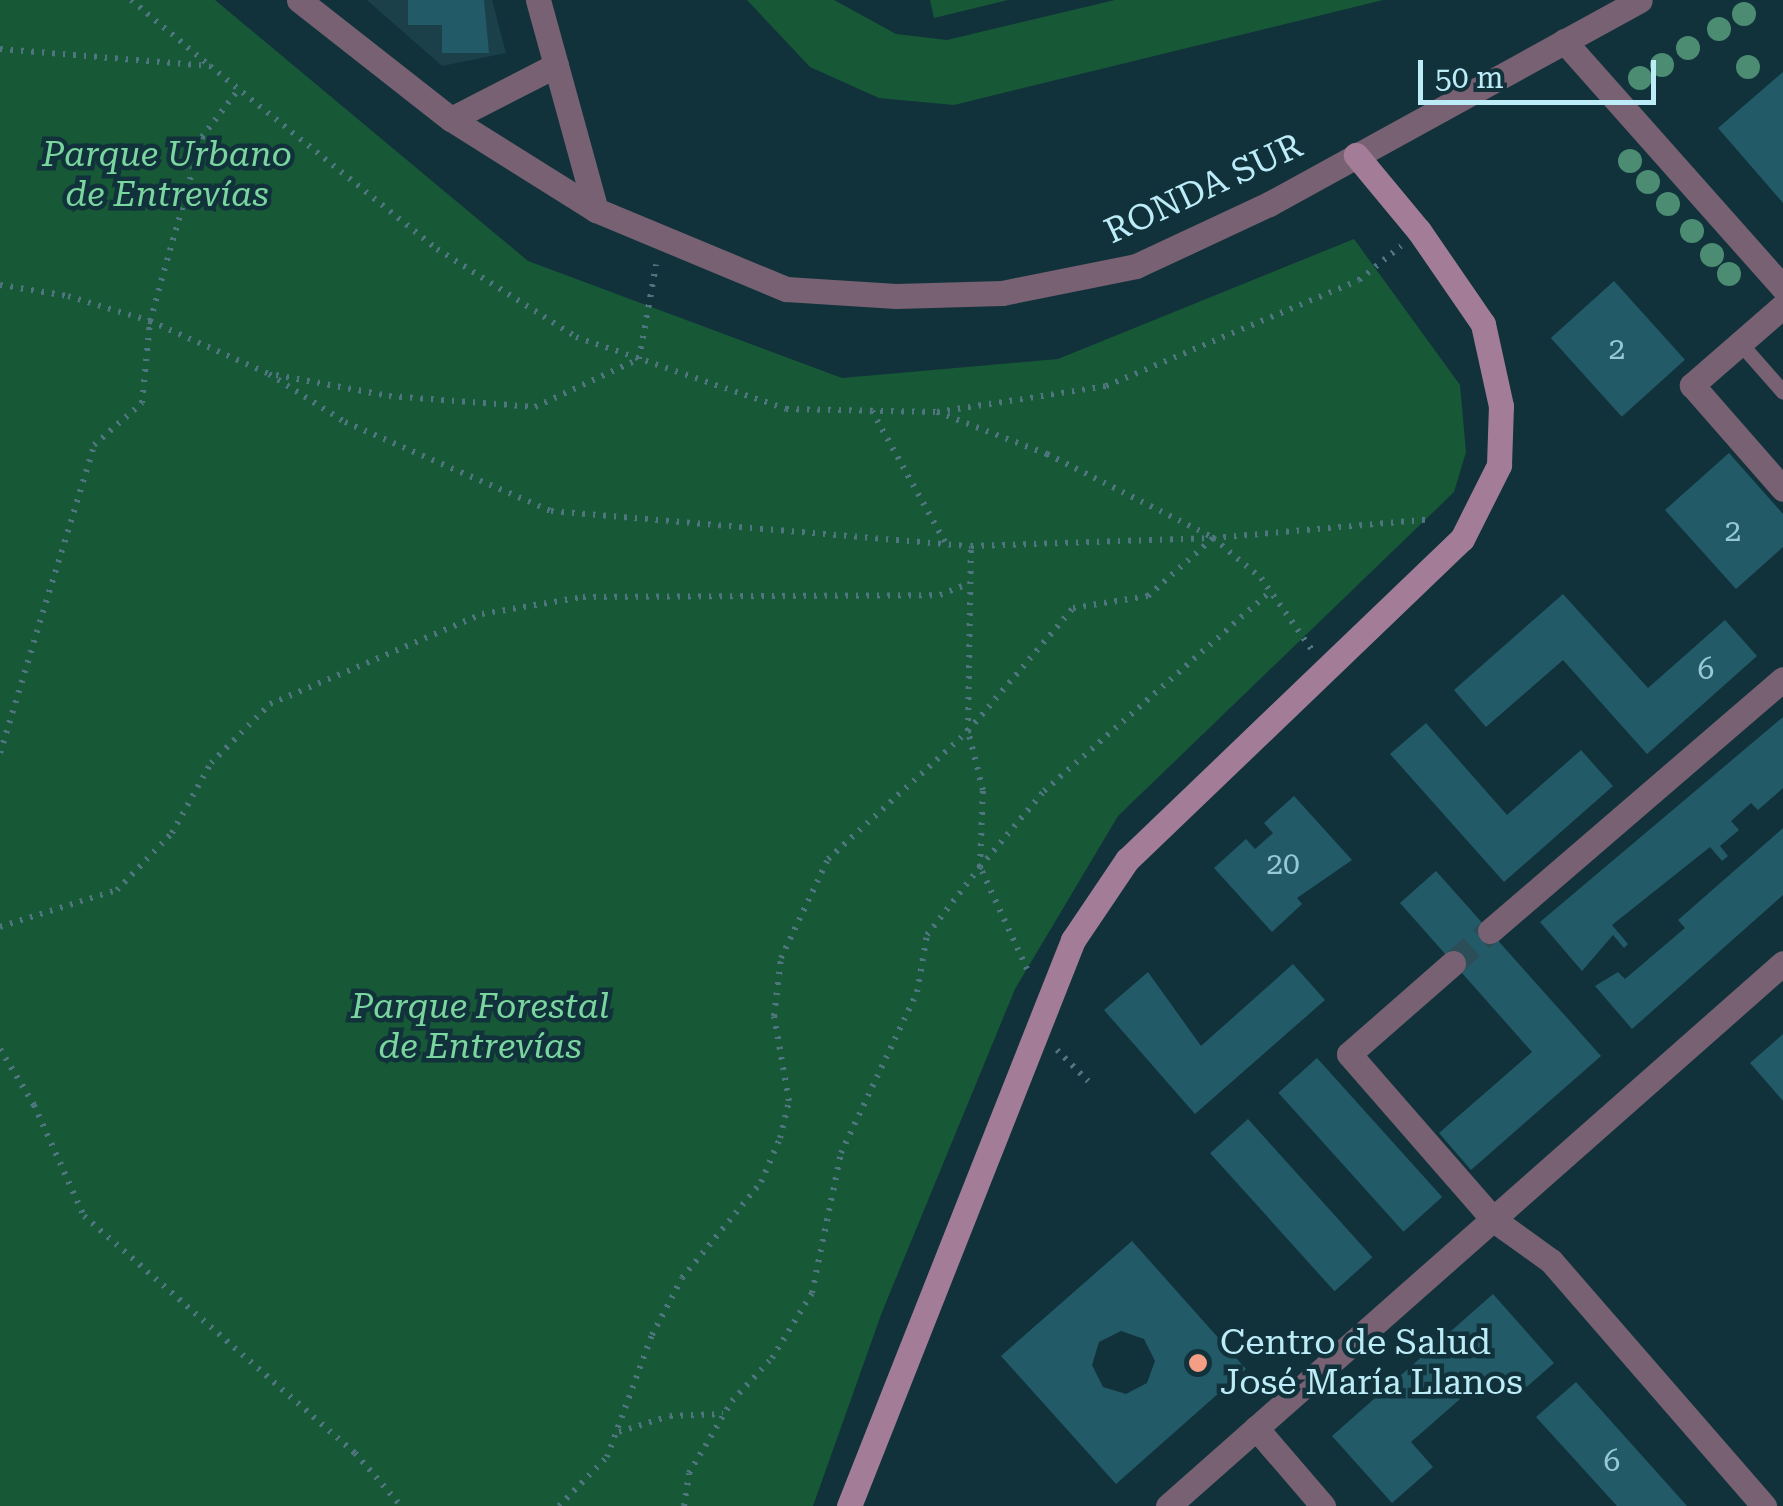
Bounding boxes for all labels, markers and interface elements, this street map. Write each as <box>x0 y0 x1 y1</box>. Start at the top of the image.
scale bar <box>1423 40 1660 102</box>
text: 50 m <box>1435 60 1504 95</box>
street label: RONDA SUR <box>1098 125 1310 253</box>
park label: Parque Urbano de Entrevías <box>42 134 292 216</box>
house number: 2 <box>1609 331 1625 367</box>
house number: 2 <box>1725 513 1741 549</box>
house number: 6 <box>1698 651 1714 687</box>
house number: 20 <box>1266 846 1300 882</box>
park label: Parque Forestal de Entrevías <box>351 986 609 1068</box>
place label: Centro de Salud José María Llanos <box>1220 1322 1523 1404</box>
marker: Centro de Salud José María Llanos <box>1185 1350 1211 1376</box>
house number: 6 <box>1604 1443 1620 1479</box>

